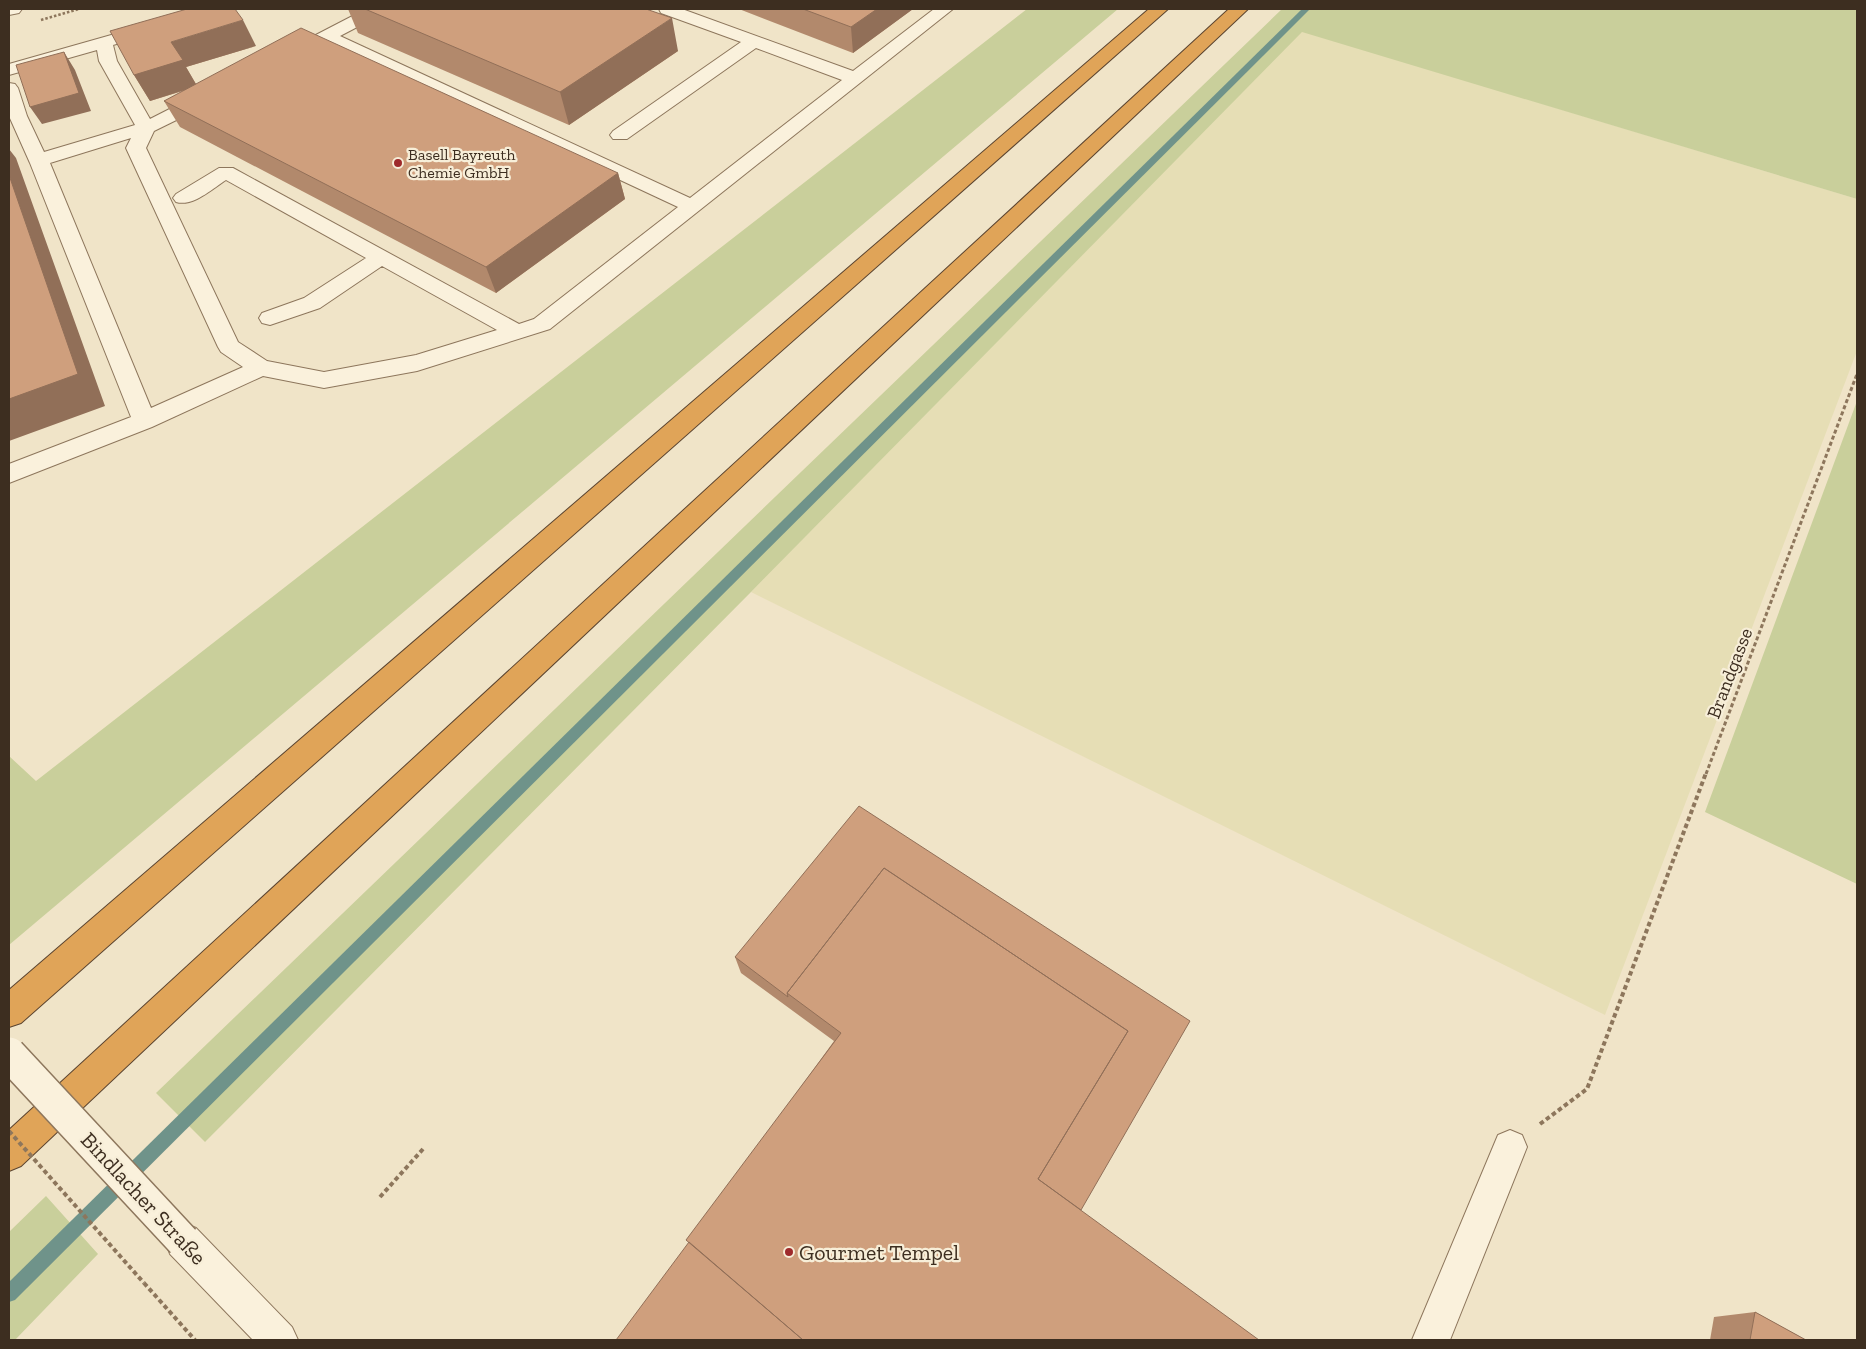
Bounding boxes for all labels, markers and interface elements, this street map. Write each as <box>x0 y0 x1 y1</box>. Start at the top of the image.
place label: Basell Bayreuth Chemie GmbH <box>408 145 515 182</box>
marker: Basell Bayreuth Chemie GmbH <box>392 157 404 169</box>
street label: Brandgasse <box>1702 625 1757 722</box>
street label: Bindlacher Straße <box>75 1126 212 1270</box>
place label: Gourmet Tempel <box>799 1239 959 1266</box>
marker: Gourmet Tempel <box>783 1246 795 1258</box>

